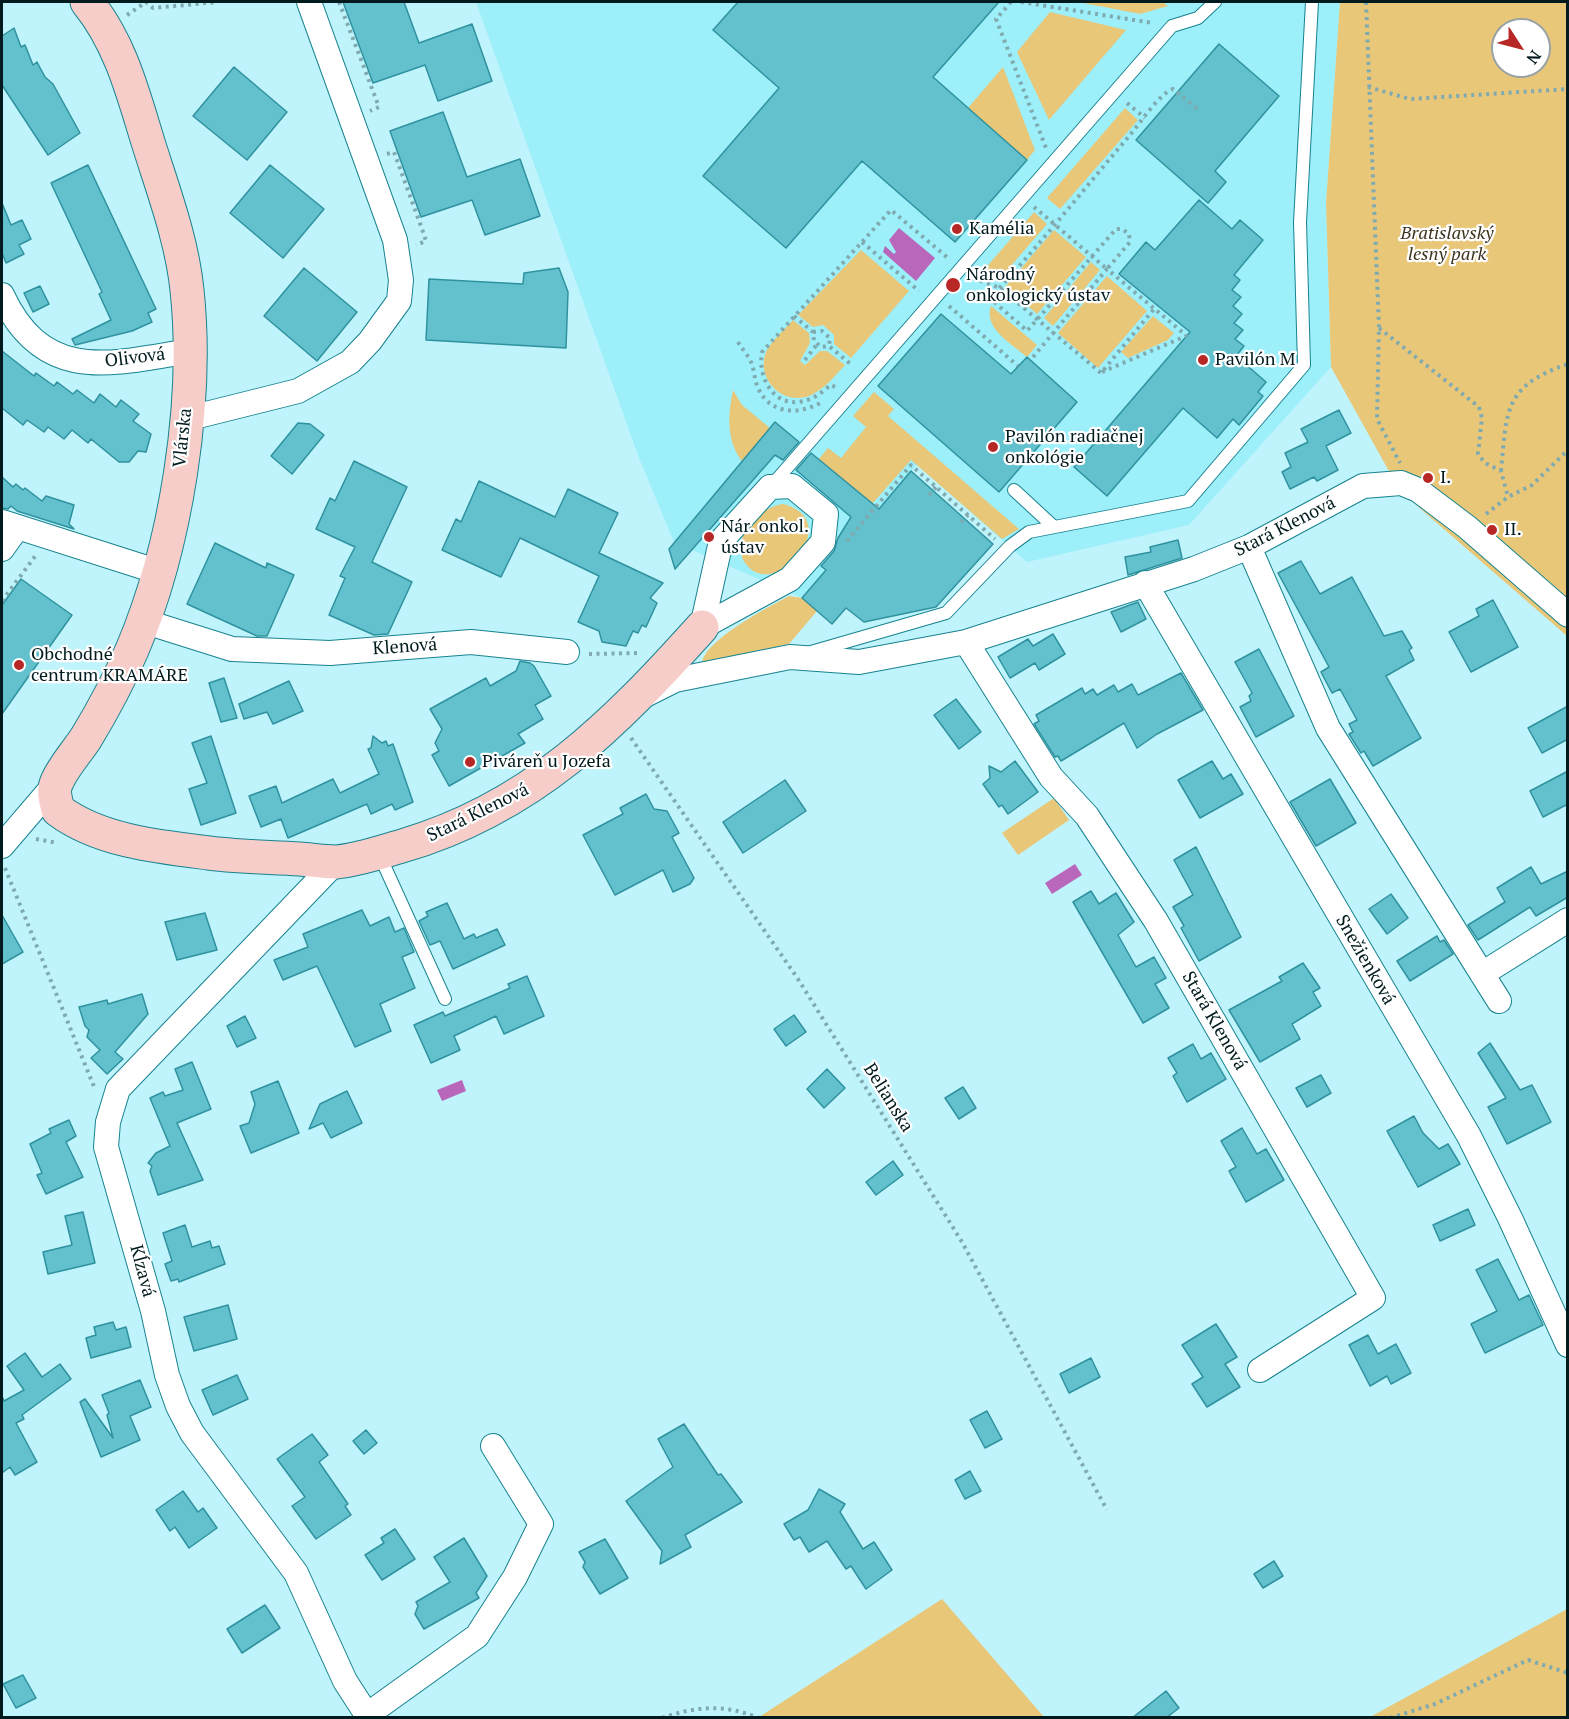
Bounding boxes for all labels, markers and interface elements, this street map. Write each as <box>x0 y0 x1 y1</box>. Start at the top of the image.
north arrow <box>1491 18 1551 78</box>
text: N <box>1521 46 1546 69</box>
place label: Kamélia <box>969 218 1034 240</box>
marker: Kamélia <box>950 222 964 236</box>
park label: Bratislavský lesný park <box>1400 223 1494 266</box>
place label: Národný onkologický ústav <box>966 264 1110 306</box>
marker: Národný onkologický ústav <box>944 276 962 294</box>
street label: Olivová <box>104 344 166 372</box>
place label: Pavilón M <box>1215 349 1295 371</box>
marker: Pavilón M <box>1196 353 1210 367</box>
street label: Vlárska <box>169 407 197 469</box>
place label: Pavilón radiačnej onkológie <box>1005 426 1144 468</box>
marker: Pavilón radiačnej onkológie <box>986 440 1000 454</box>
place label: I. <box>1440 467 1451 489</box>
marker: I. <box>1421 471 1435 485</box>
street label: Stará Klenová <box>1231 492 1339 562</box>
place label: Nár. onkol. ústav <box>721 516 809 558</box>
place label: II. <box>1504 519 1522 541</box>
marker: II. <box>1485 523 1499 537</box>
marker: Nár. onkol. ústav <box>702 530 716 544</box>
street label: Klenová <box>372 634 438 660</box>
place label: Obchodné centrum KRAMÁRE <box>31 644 188 686</box>
marker: Obchodné centrum KRAMÁRE <box>12 658 26 672</box>
place label: Piváreň u Jozefa <box>482 751 611 773</box>
marker: Piváreň u Jozefa <box>463 755 477 769</box>
street label: Stará Klenová <box>424 779 532 847</box>
street label: Snežienková <box>1331 911 1399 1009</box>
street label: Stará Klenová <box>1177 968 1251 1074</box>
street label: Belianska <box>858 1060 918 1136</box>
street label: Kĺzavá <box>125 1243 159 1299</box>

